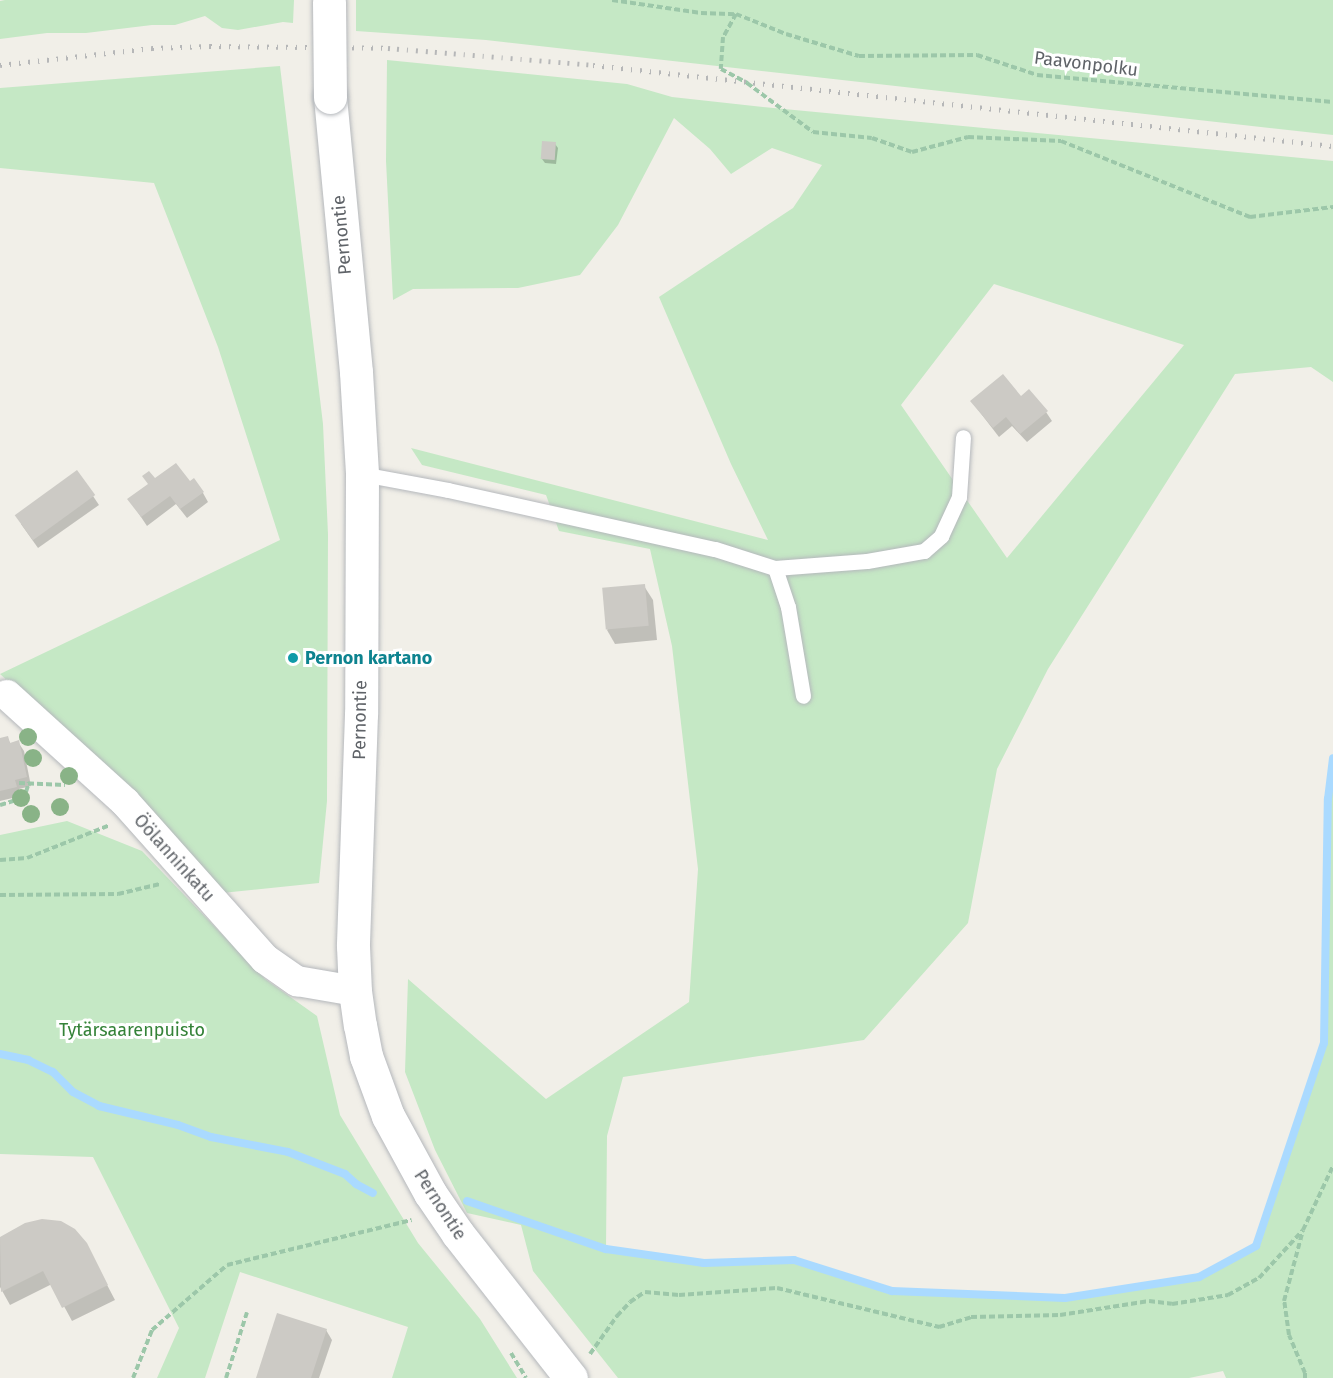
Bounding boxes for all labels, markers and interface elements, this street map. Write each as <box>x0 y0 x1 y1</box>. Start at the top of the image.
street label: Paavonpolku <box>1033 47 1139 81</box>
street label: Pernontie <box>328 194 356 276</box>
place label: Pernon kartano <box>305 647 432 669</box>
marker: Pernon kartano <box>286 651 300 665</box>
street label: Pernontie <box>349 680 371 760</box>
street label: Öölanninkatu <box>129 810 219 906</box>
park label: Tytärsaarenpuisto <box>59 1019 205 1041</box>
street label: Pernontie <box>409 1166 471 1244</box>

